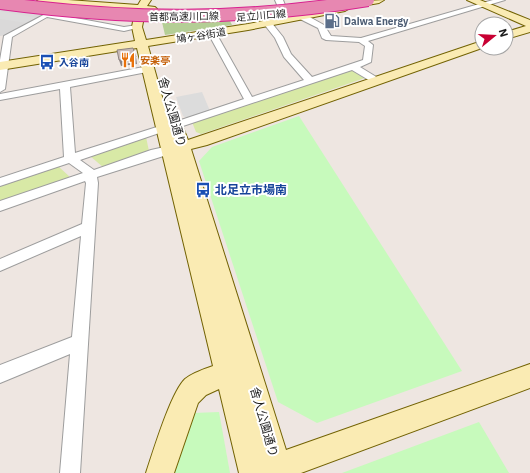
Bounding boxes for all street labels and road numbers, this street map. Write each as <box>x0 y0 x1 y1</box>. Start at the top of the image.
street label: 足立川口線 <box>236 7 287 24</box>
street label: 首都高速川口線 <box>149 9 219 24</box>
street label: 鳩ヶ谷街道 <box>175 25 227 46</box>
street label: 舎人公園通り <box>155 75 190 149</box>
street label: 舎人公園通り <box>247 385 282 459</box>

